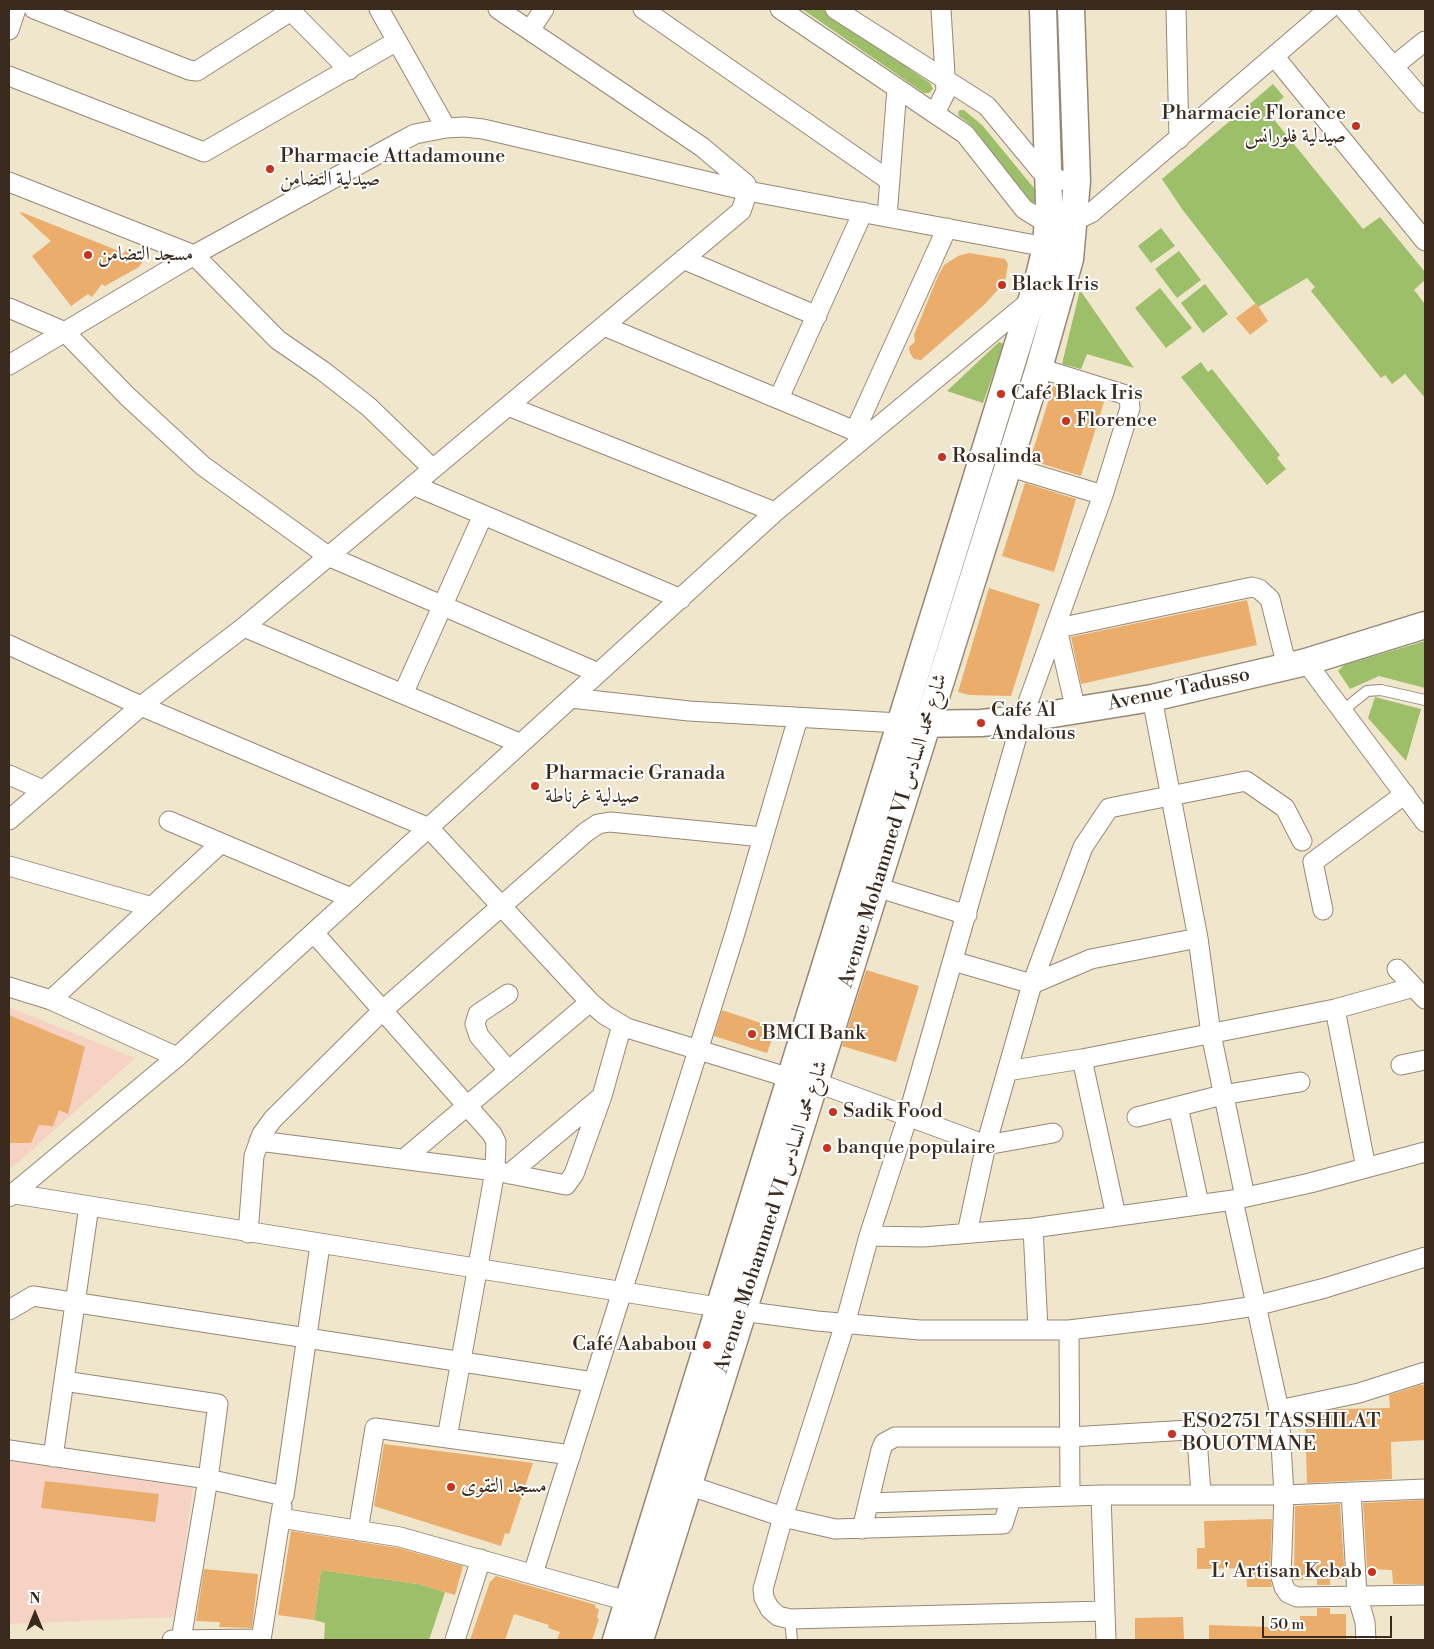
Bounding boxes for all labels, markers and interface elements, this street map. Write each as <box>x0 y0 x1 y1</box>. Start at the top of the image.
place label: Pharmacie Florance صيدلية فلورانس <box>1162 102 1346 149</box>
marker: Pharmacie Florance صيدلية فلورانس <box>1350 120 1362 132</box>
place label: Pharmacie Attadamoune صيدلية التضامن <box>280 145 505 192</box>
marker: Pharmacie Attadamoune صيدلية التضامن <box>264 163 276 175</box>
place label: مسجد التضامن <box>98 243 193 267</box>
marker: مسجد التضامن <box>82 249 94 261</box>
place label: Black Iris <box>1012 273 1099 297</box>
marker: Black Iris <box>996 279 1008 291</box>
place label: Café Black Iris <box>1011 382 1143 406</box>
marker: Café Black Iris <box>995 388 1007 400</box>
place label: Florence <box>1076 409 1157 433</box>
marker: Florence <box>1060 415 1072 427</box>
place label: Rosalinda <box>952 445 1042 469</box>
marker: Rosalinda <box>936 451 948 463</box>
street label: Avenue Tadusso <box>1106 663 1252 717</box>
street label: Avenue Mohammed VI شارع محمد السادس <box>835 671 953 991</box>
place label: Café Al Andalous <box>991 699 1075 746</box>
marker: Café Al Andalous <box>975 717 987 729</box>
place label: Pharmacie Granada صيدلية غرناطة <box>545 762 725 809</box>
marker: Pharmacie Granada صيدلية غرناطة <box>529 780 541 792</box>
place label: BMCI Bank <box>762 1022 866 1046</box>
marker: BMCI Bank <box>746 1028 758 1040</box>
street label: Avenue Mohammed VI شارع محمد السادس <box>710 1058 834 1376</box>
place label: Sadik Food <box>843 1100 943 1124</box>
marker: Sadik Food <box>827 1106 839 1118</box>
place label: banque populaire <box>837 1136 995 1160</box>
marker: banque populaire <box>821 1142 833 1154</box>
place label: Café Aababou <box>572 1333 697 1357</box>
marker: Café Aababou <box>701 1339 713 1351</box>
place label: ES02751 TASSHILAT BOUOTMANE <box>1182 1410 1380 1457</box>
marker: ES02751 TASSHILAT BOUOTMANE <box>1166 1428 1178 1440</box>
place label: مسجد التقوى <box>461 1475 547 1499</box>
marker: مسجد التقوى <box>445 1481 457 1493</box>
place label: L' Artisan Kebab <box>1211 1560 1362 1584</box>
marker: L' Artisan Kebab <box>1366 1566 1378 1578</box>
north arrow <box>10 1589 60 1639</box>
text: N <box>29 1590 41 1608</box>
scale bar <box>1264 1606 1394 1638</box>
text: 50 m <box>1270 1615 1304 1634</box>

